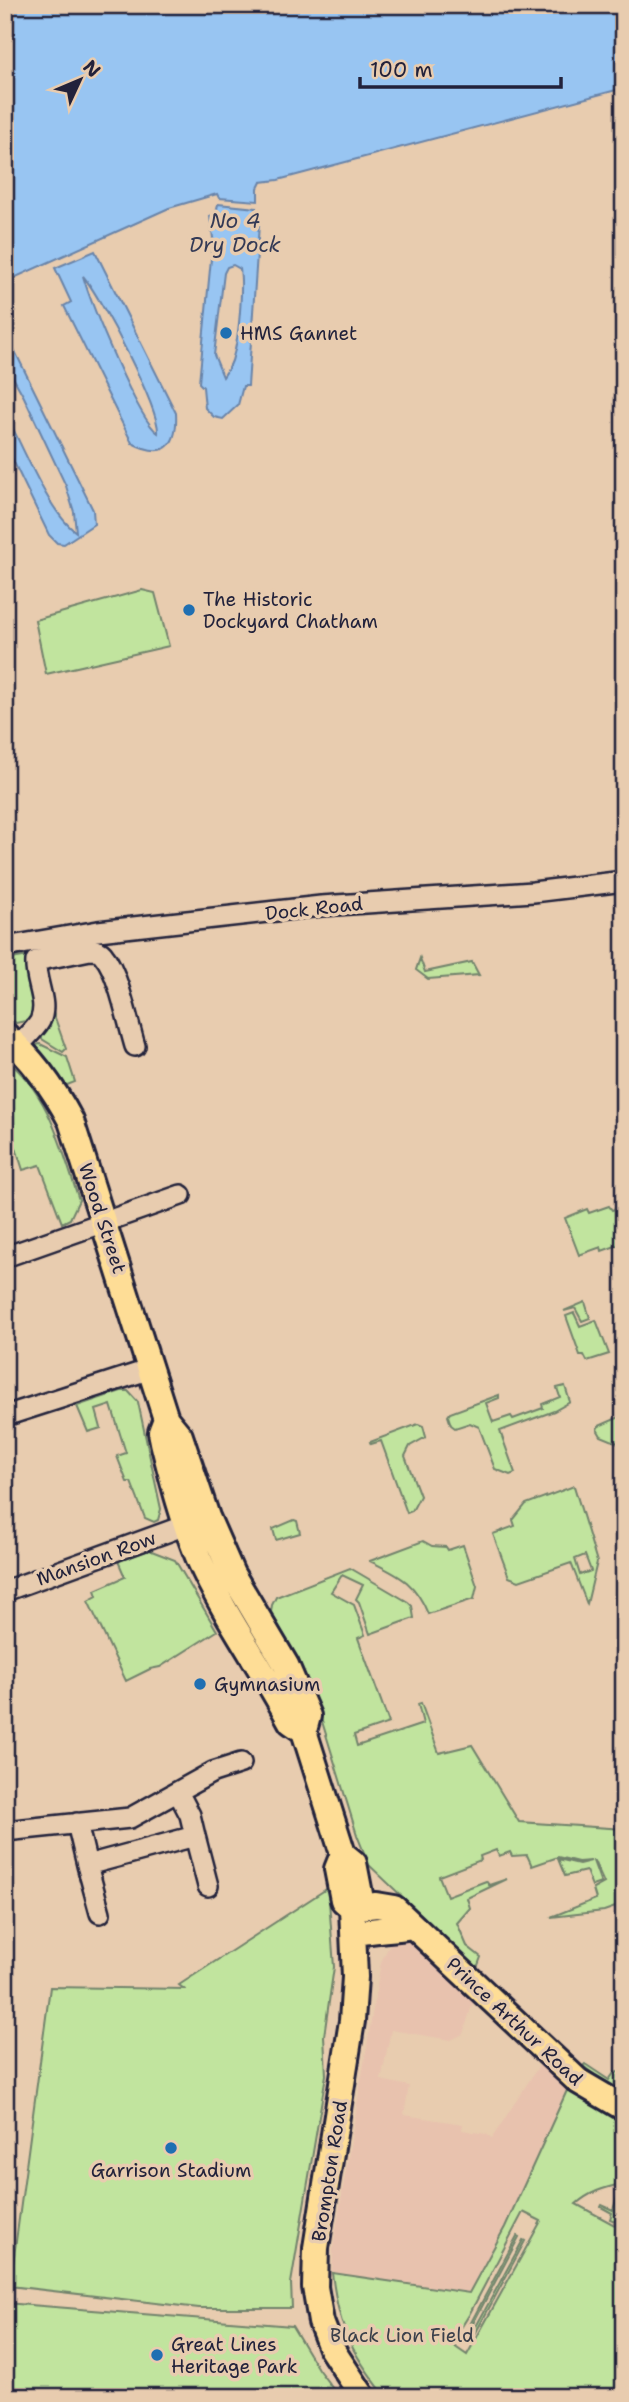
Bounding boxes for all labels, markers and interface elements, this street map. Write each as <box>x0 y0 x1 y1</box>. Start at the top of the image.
north arrow <box>46 46 116 116</box>
scale bar <box>360 46 561 90</box>
text: N <box>78 54 106 83</box>
text: 100 m <box>370 56 433 84</box>
water label: No 4 Dry Dock <box>189 207 281 259</box>
place label: HMS Gannet <box>240 321 357 346</box>
marker: HMS Gannet <box>218 325 234 341</box>
place label: The Historic Dockyard Chatham <box>203 587 378 634</box>
marker: The Historic Dockyard Chatham <box>181 602 197 618</box>
street label: Dock Road <box>264 891 364 926</box>
street label: Wood Street <box>73 1160 132 1277</box>
street label: Mansion Row <box>33 1525 159 1592</box>
place label: Gymnasium <box>214 1672 320 1697</box>
marker: Gymnasium <box>192 1676 208 1692</box>
street label: Prince Arthur Road <box>441 1952 588 2091</box>
street label: Brompton Road <box>306 2099 353 2243</box>
marker: Garrison Stadium <box>163 2140 179 2156</box>
place label: Garrison Stadium <box>91 2158 251 2183</box>
park label: Black Lion Field <box>330 2323 474 2348</box>
place label: Great Lines Heritage Park <box>171 2332 298 2379</box>
marker: Great Lines Heritage Park <box>149 2347 165 2363</box>

